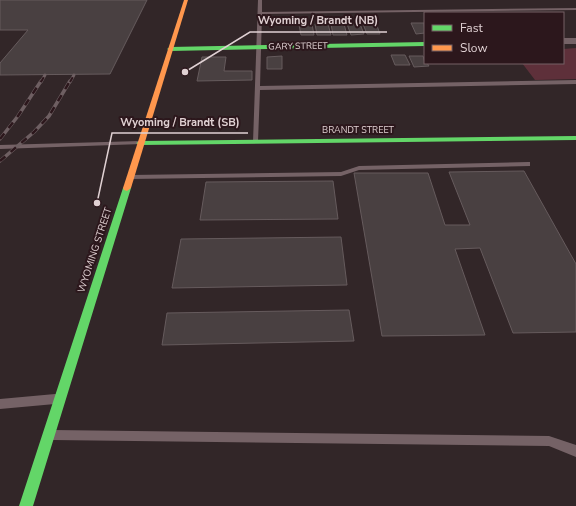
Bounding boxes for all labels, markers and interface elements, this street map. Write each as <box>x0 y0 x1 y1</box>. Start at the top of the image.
callout: Wyoming / Brandt (NB) <box>250 9 387 32</box>
legend <box>424 12 564 64</box>
text: Wyoming / Brandt (NB) <box>258 13 378 28</box>
text: Fast <box>460 20 483 36</box>
street label: GARY STREET <box>268 39 328 53</box>
text: Slow <box>460 40 488 56</box>
callout: Wyoming / Brandt (SB) <box>112 110 248 133</box>
text: Wyoming / Brandt (SB) <box>120 115 240 130</box>
street label: BRANDT STREET <box>322 124 395 136</box>
street label: WYOMING STREET <box>75 206 115 294</box>

